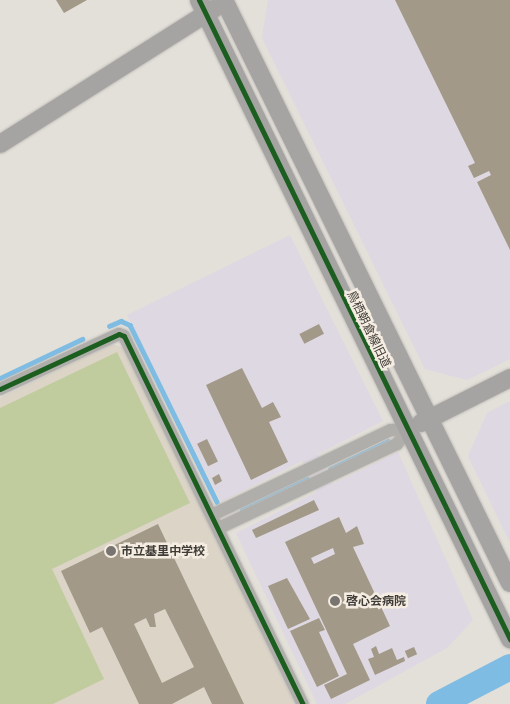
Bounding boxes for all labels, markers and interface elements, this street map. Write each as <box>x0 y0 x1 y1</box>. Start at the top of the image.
street label: 鳥栖朝倉線旧道 <box>344 288 394 370</box>
place label: 市立基里中学校 <box>121 544 205 558</box>
marker: 市立基里中学校 <box>105 545 117 557</box>
marker: 啓心会病院 <box>328 594 342 608</box>
place label: 啓心会病院 <box>346 594 406 608</box>

